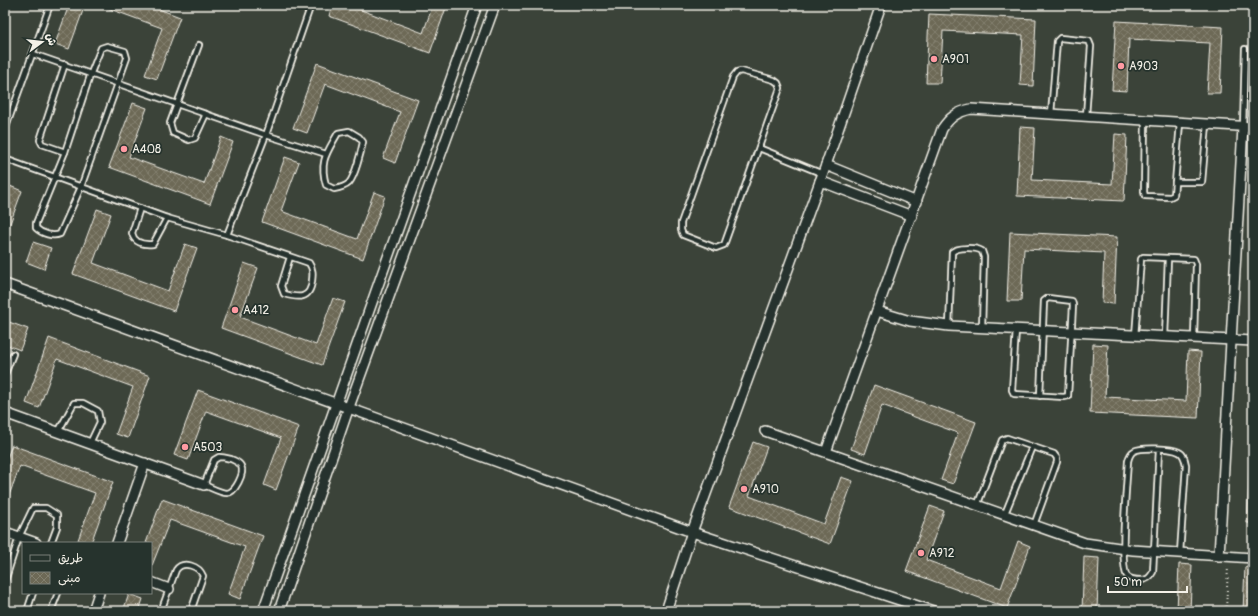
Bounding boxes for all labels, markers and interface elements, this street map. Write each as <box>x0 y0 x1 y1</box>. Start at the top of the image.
north arrow <box>22 22 62 62</box>
text: ش <box>43 32 59 47</box>
place label: A901 <box>942 52 969 67</box>
marker: A901 <box>929 54 939 64</box>
place label: A903 <box>1129 59 1158 74</box>
marker: A903 <box>1116 61 1126 71</box>
place label: A408 <box>132 142 161 157</box>
marker: A408 <box>119 144 129 154</box>
place label: A412 <box>243 303 269 318</box>
marker: A412 <box>230 305 240 315</box>
place label: A503 <box>193 440 222 455</box>
marker: A503 <box>180 442 190 452</box>
place label: A910 <box>752 482 779 497</box>
marker: A910 <box>739 484 749 494</box>
legend <box>22 542 152 594</box>
place label: A912 <box>929 546 955 561</box>
marker: A912 <box>916 548 926 558</box>
text: طريق <box>58 551 83 566</box>
scale bar <box>1108 568 1187 594</box>
text: مبنى <box>58 571 81 586</box>
text: 50 m <box>1114 575 1142 590</box>

